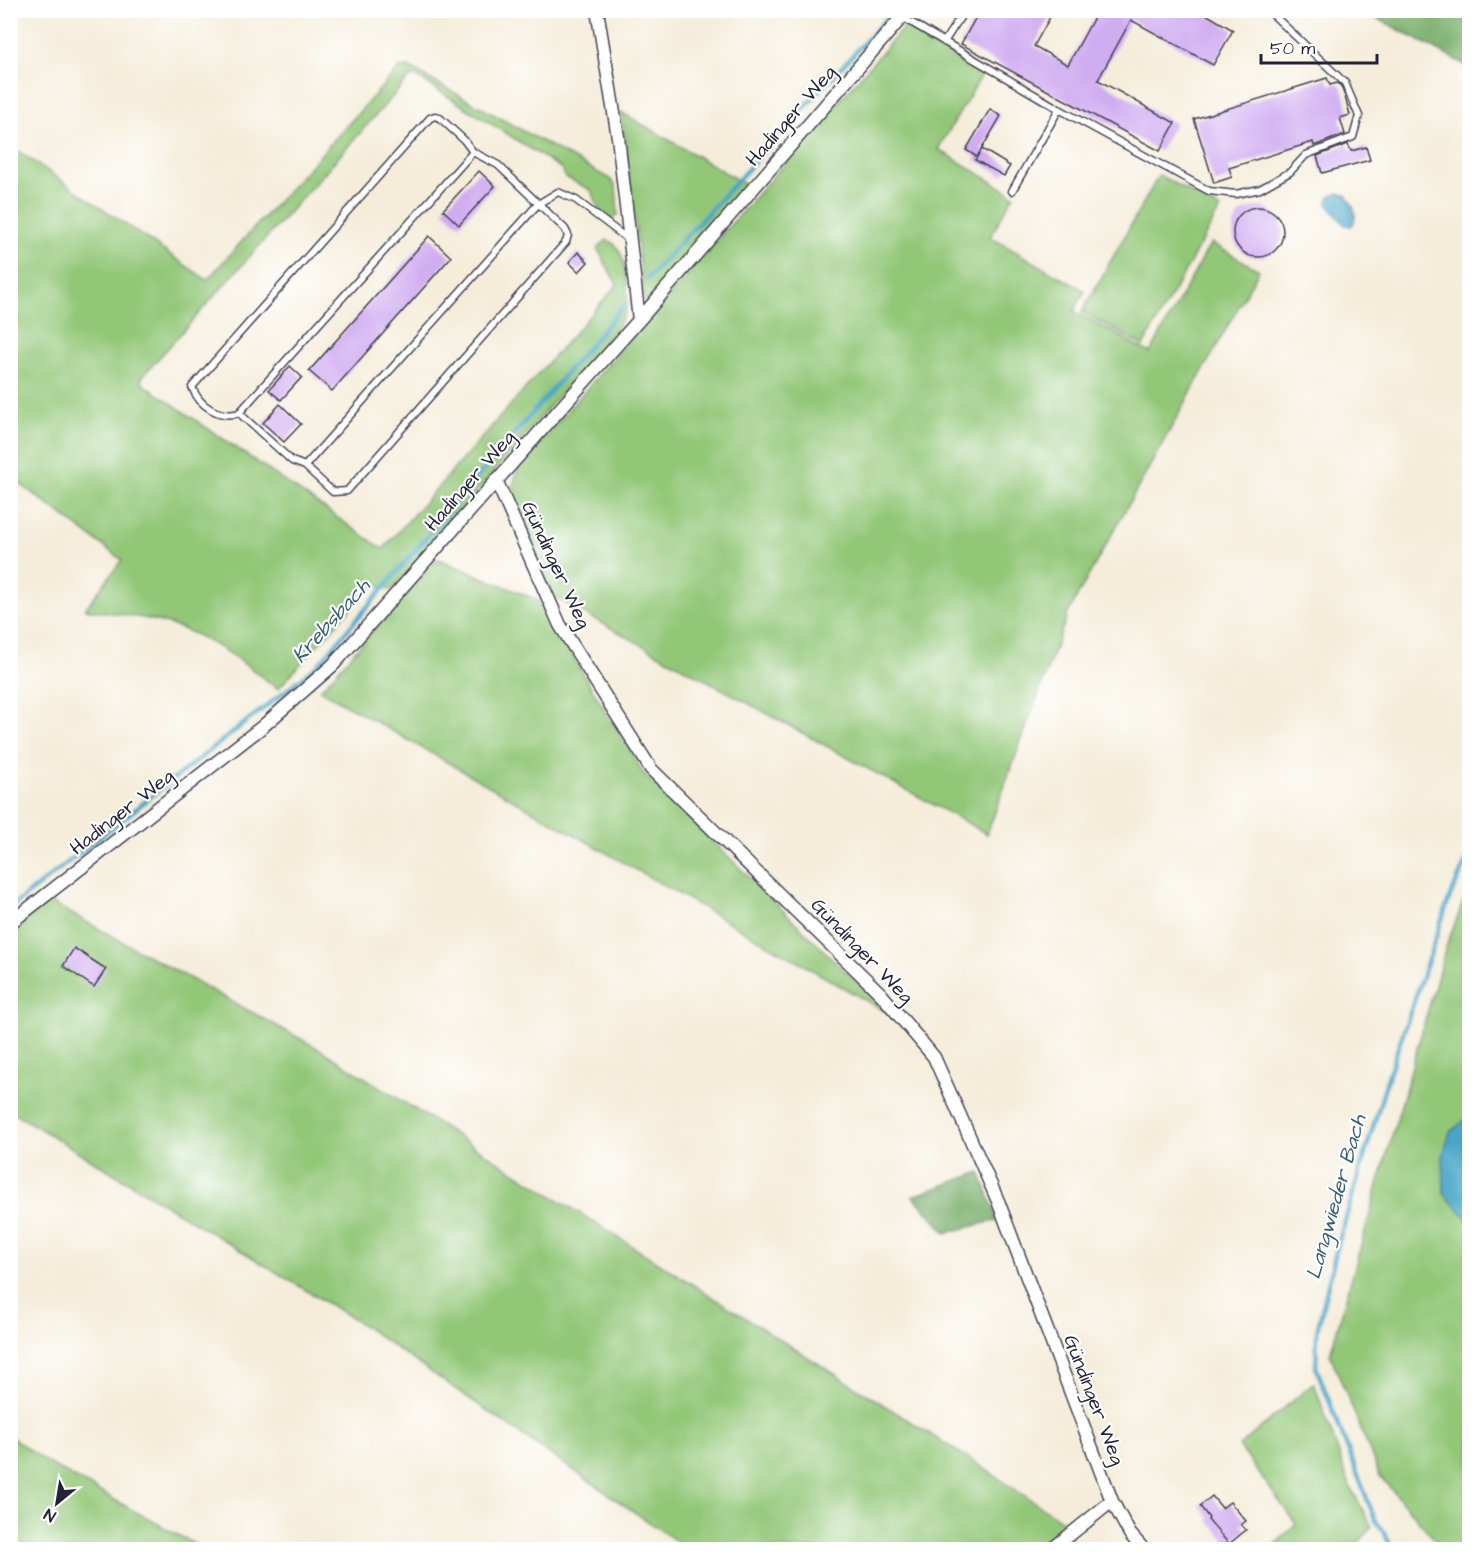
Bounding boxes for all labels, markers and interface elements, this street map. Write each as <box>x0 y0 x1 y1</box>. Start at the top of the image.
scale bar <box>1261 27 1376 65</box>
text: 50 m <box>1270 36 1315 61</box>
street label: Hadinger Weg <box>739 59 844 173</box>
street label: Hadinger Weg <box>418 424 523 538</box>
street label: Gündinger Weg <box>513 497 598 634</box>
water label: Krebsbach <box>285 571 378 669</box>
street label: Hadinger Weg <box>64 762 181 863</box>
street label: Gündinger Weg <box>803 892 920 1011</box>
water label: Langwieder Bach <box>1299 1110 1375 1283</box>
street label: Gündinger Weg <box>1055 1331 1132 1470</box>
north arrow <box>27 1473 87 1533</box>
text: N <box>40 1503 60 1527</box>

